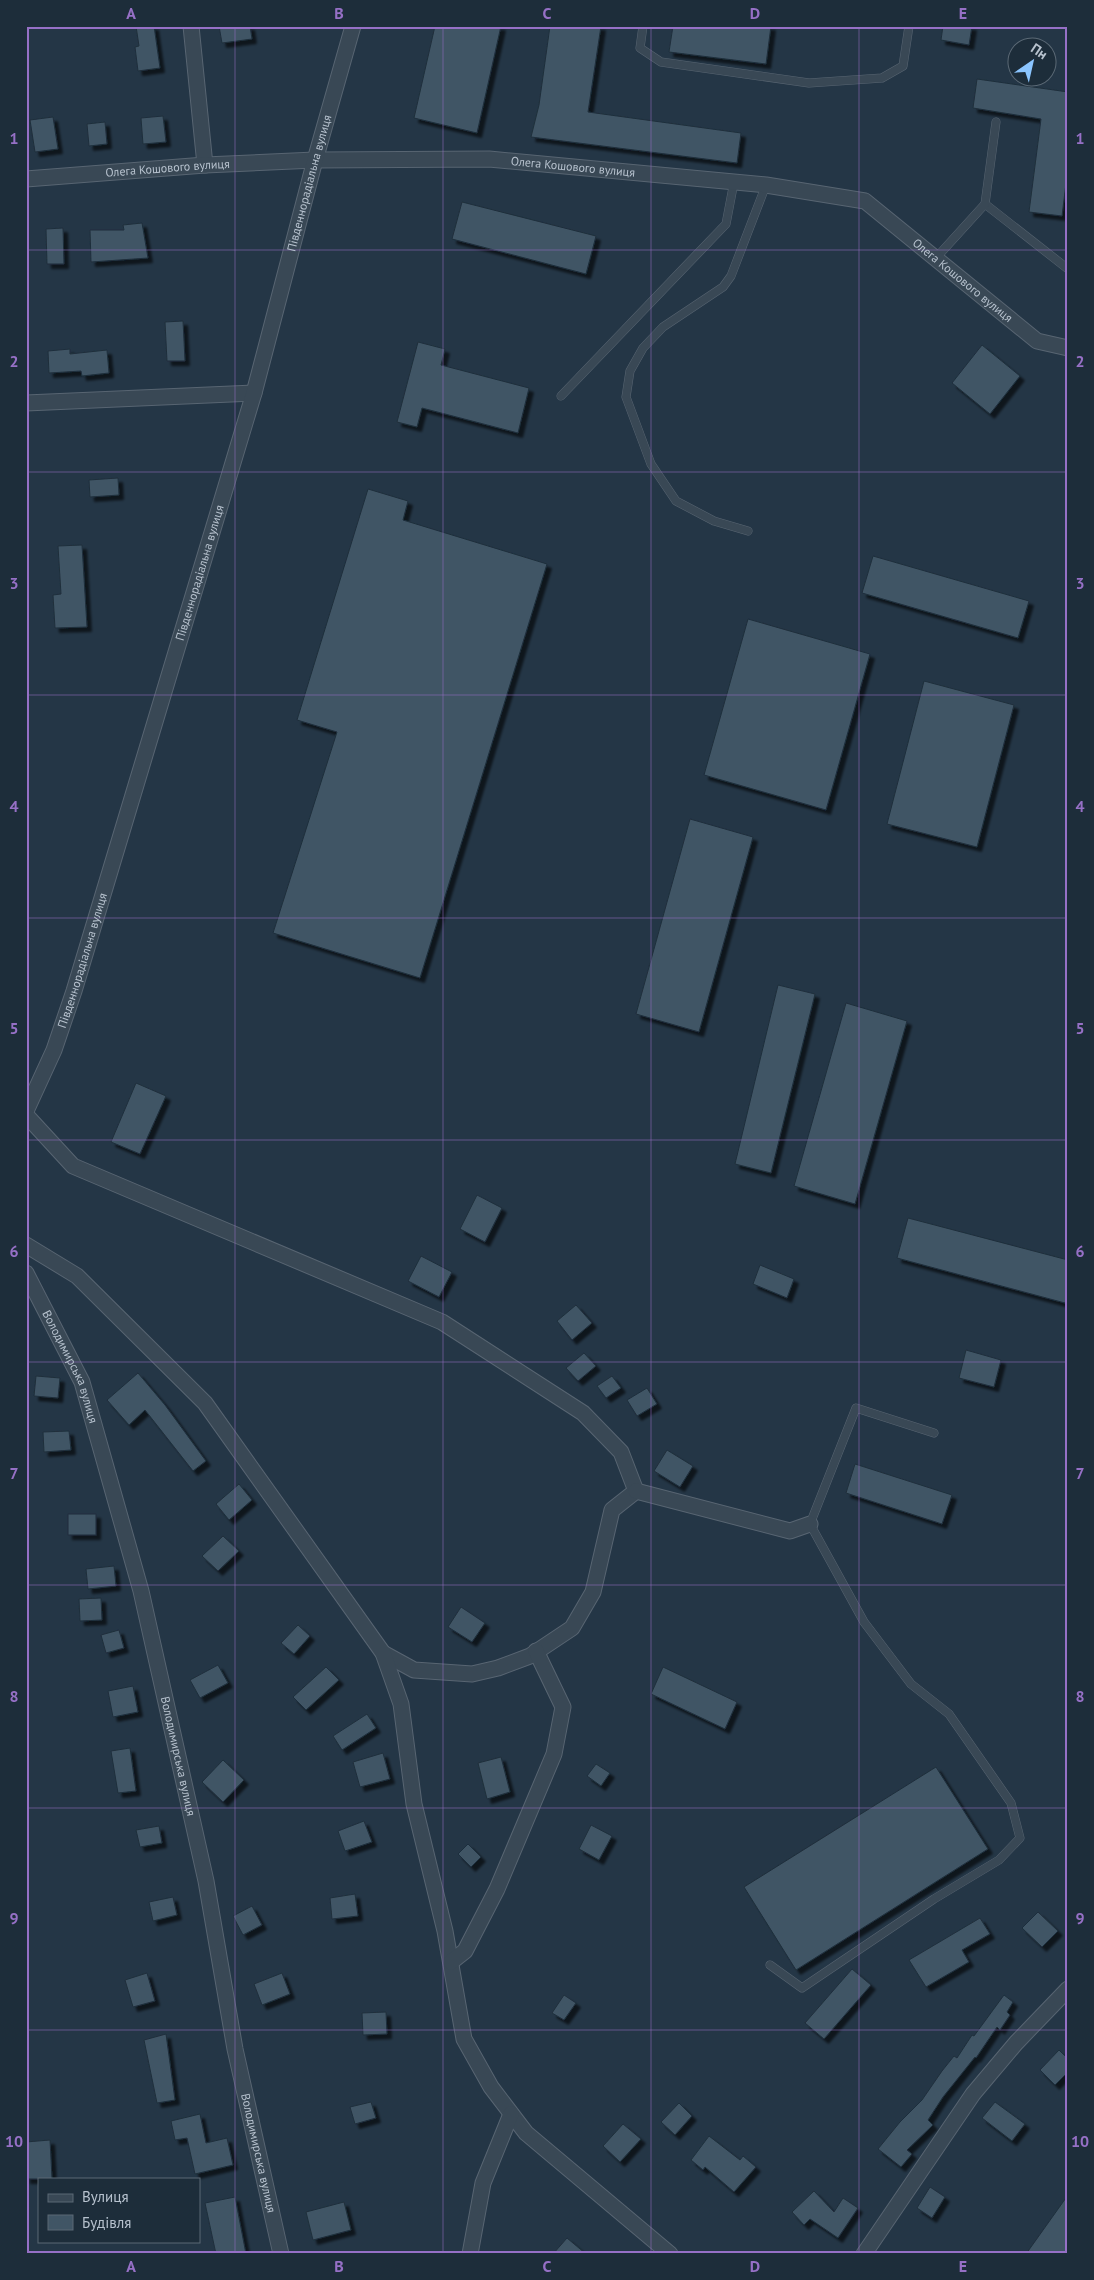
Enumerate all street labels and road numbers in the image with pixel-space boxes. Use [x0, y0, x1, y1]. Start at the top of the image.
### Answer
street label: Південнорадіальна вулиця [283, 113, 334, 253]
street label: Олега Кошового вулиця [510, 153, 636, 180]
street label: Олега Кошового вулиця [105, 156, 230, 180]
street label: Олега Кошового вулиця [910, 235, 1016, 325]
street label: Південнорадіальна вулиця [172, 503, 227, 642]
street label: Південнорадіальна вулиця [54, 891, 110, 1030]
street label: Володимирська вулиця [39, 1308, 101, 1425]
street label: Володимирська вулиця [158, 1695, 199, 1817]
street label: Володимирська вулиця [238, 2092, 279, 2214]

